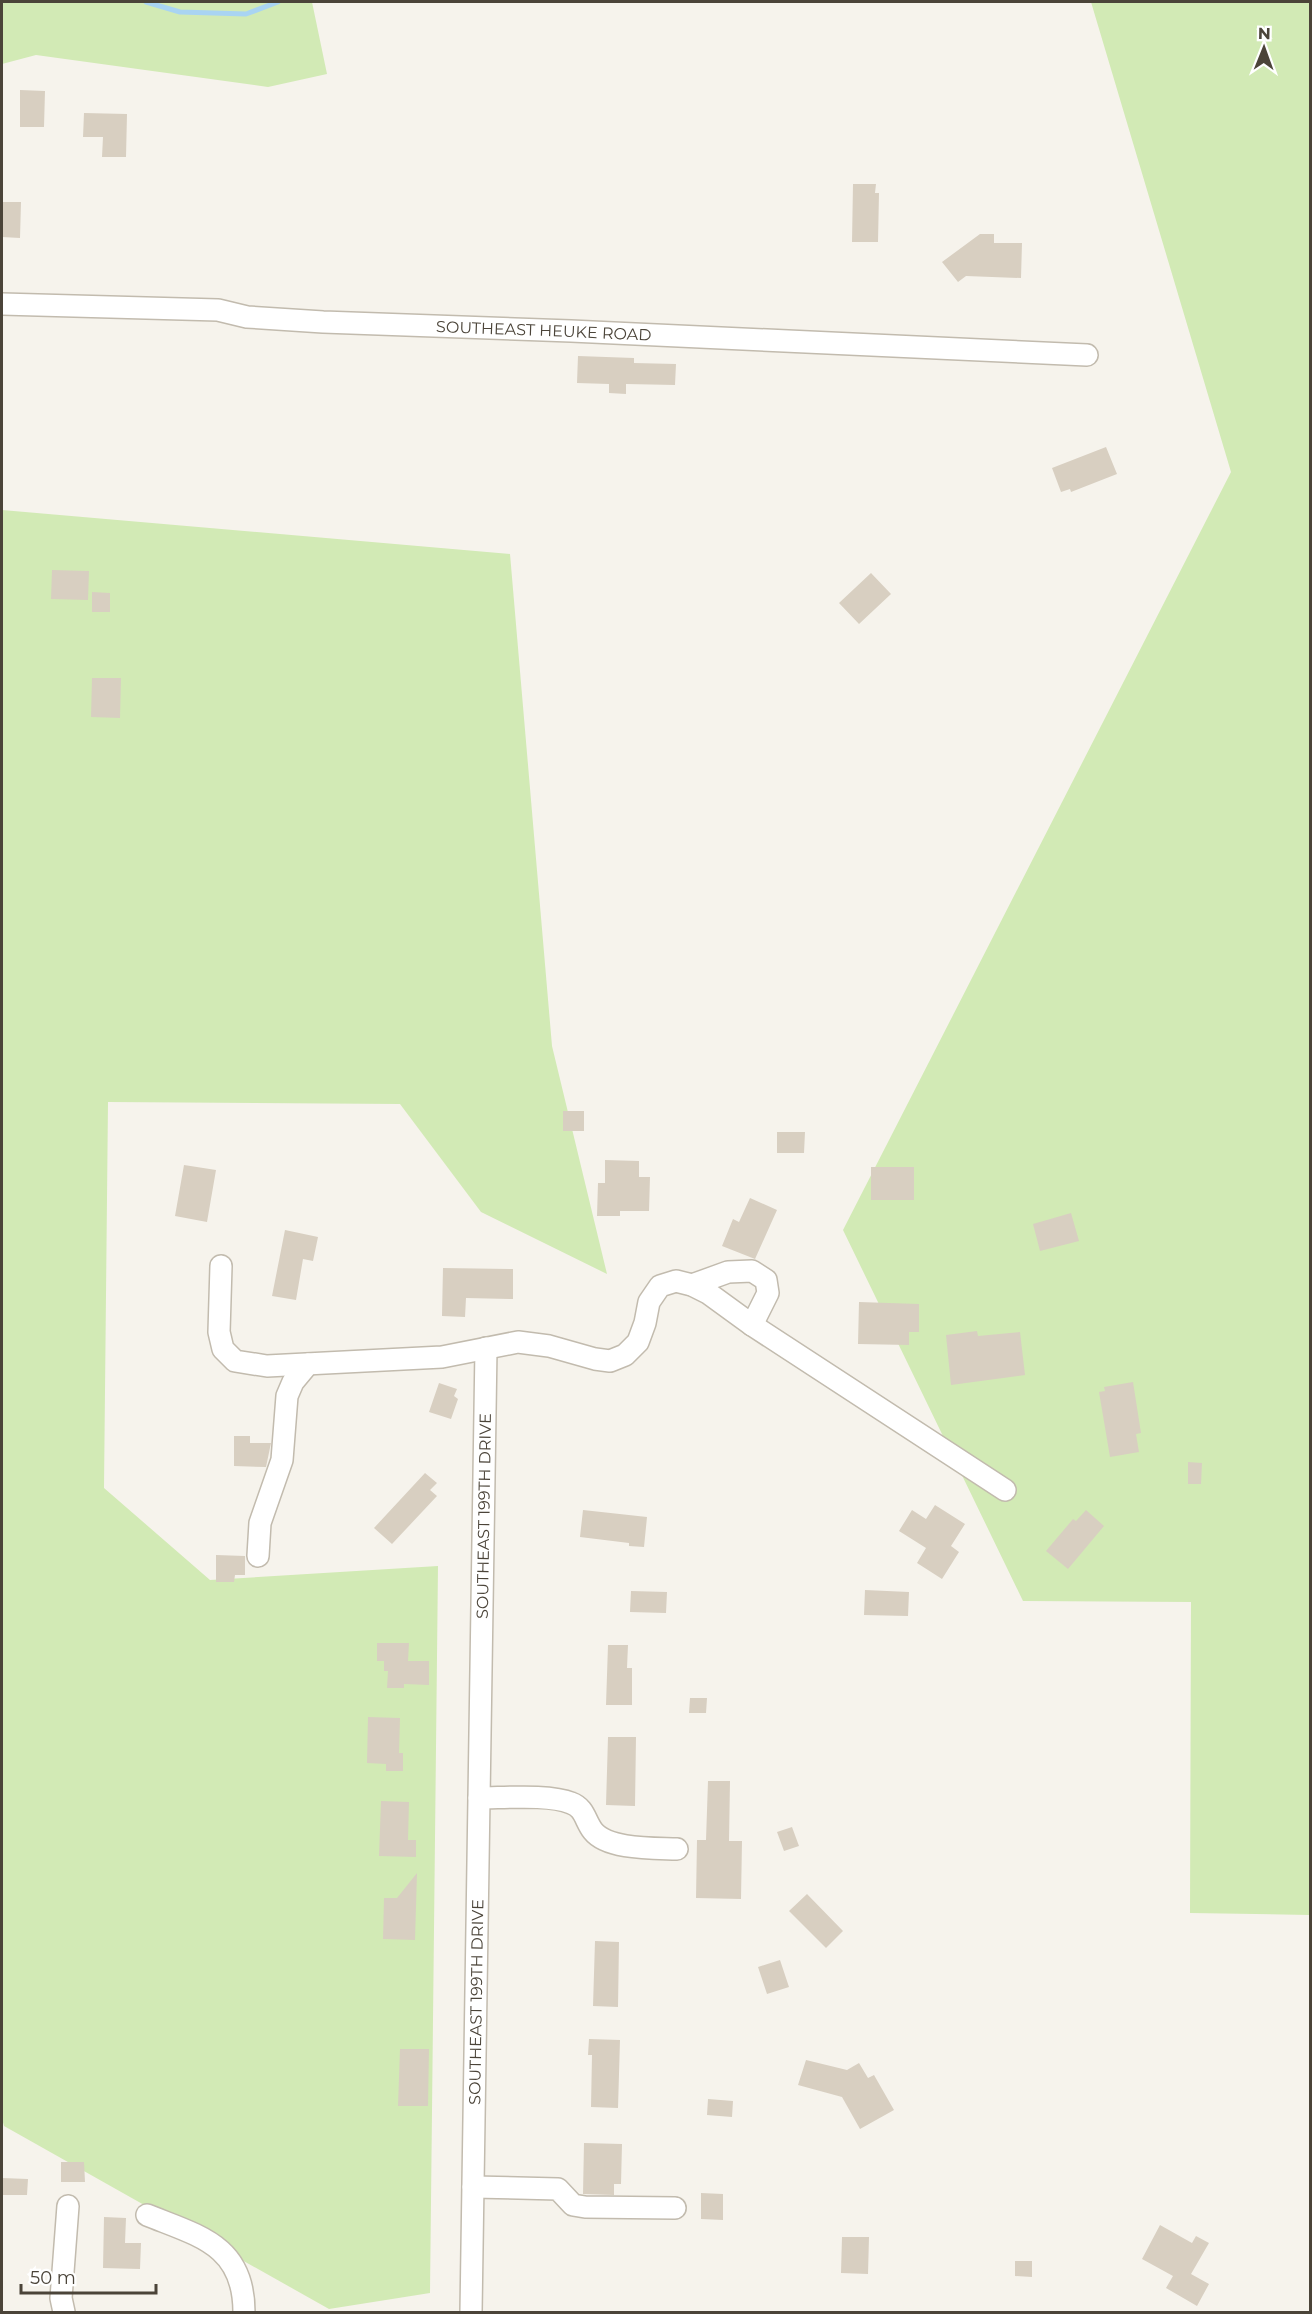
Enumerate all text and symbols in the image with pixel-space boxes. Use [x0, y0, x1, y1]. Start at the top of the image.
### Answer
north arrow [1234, 18, 1294, 78]
text: N [1258, 24, 1271, 43]
street label: SOUTHEAST HEUKE ROAD [436, 317, 652, 344]
street label: SOUTHEAST 199TH DRIVE [472, 1413, 494, 1619]
street label: SOUTHEAST 199TH DRIVE [465, 1899, 487, 2105]
scale bar [21, 2257, 156, 2295]
text: 50 m [30, 2267, 76, 2289]

